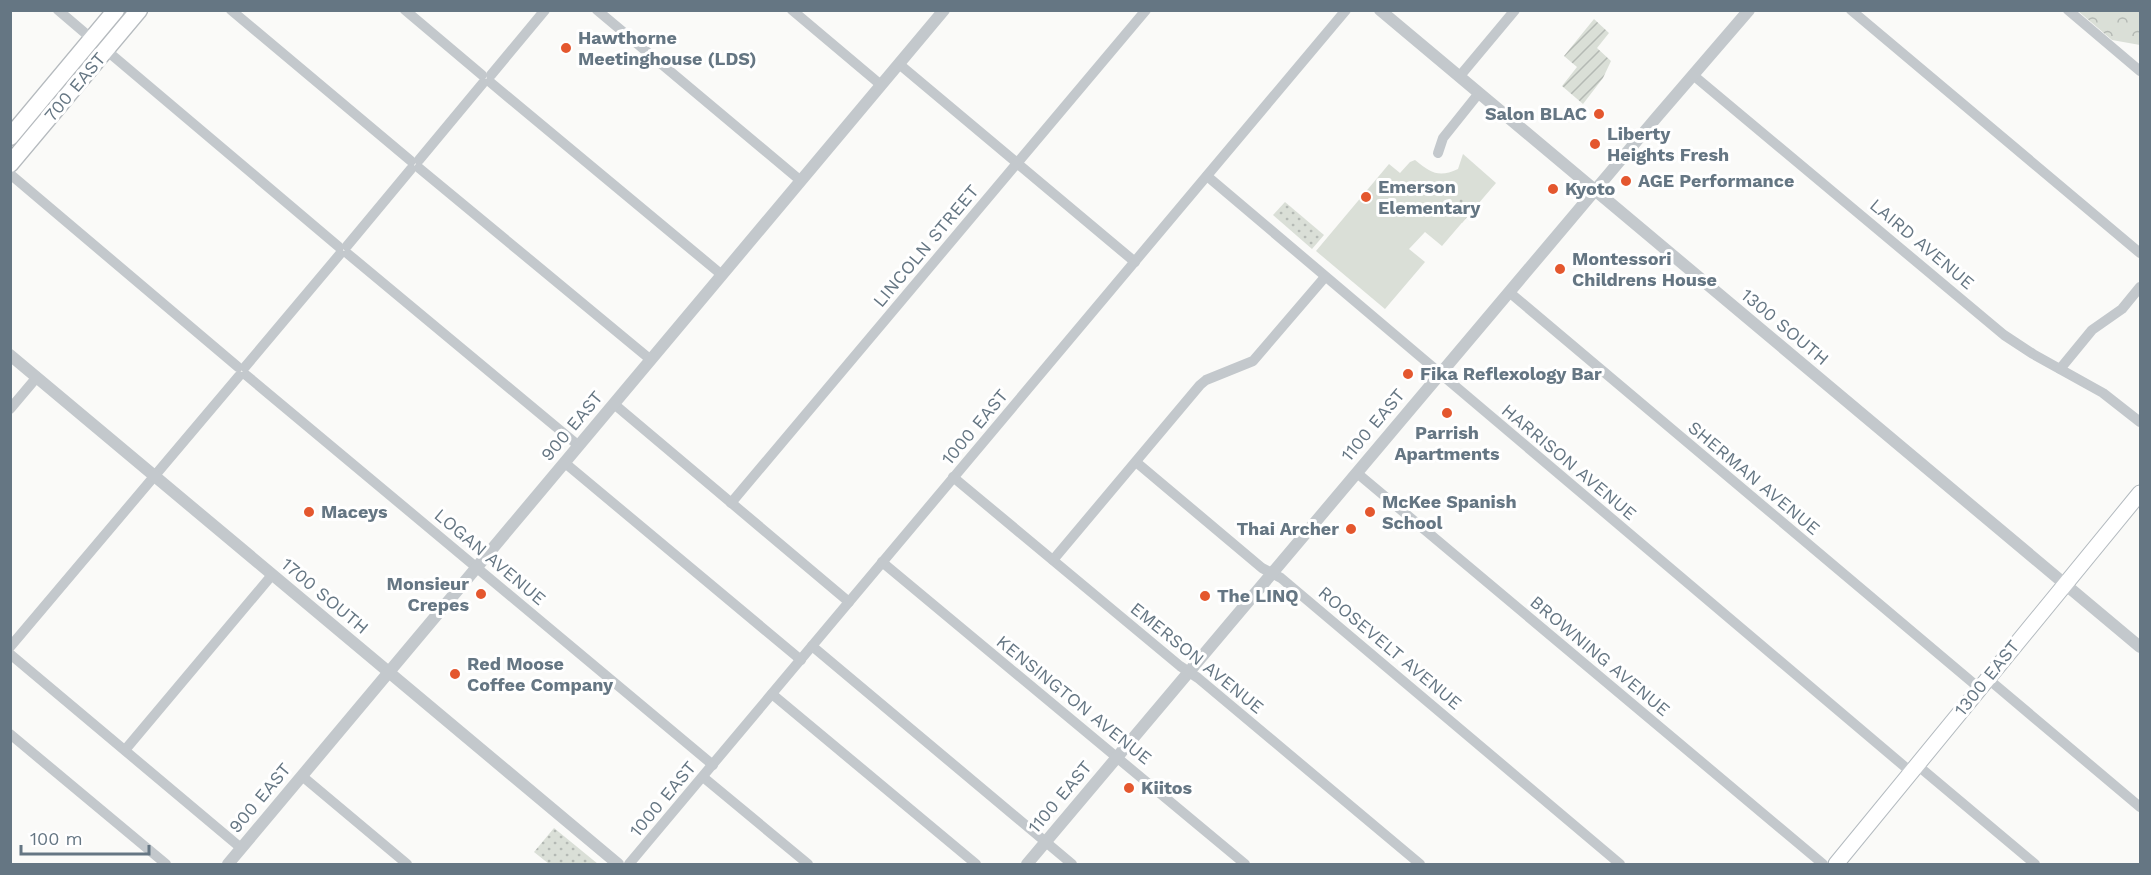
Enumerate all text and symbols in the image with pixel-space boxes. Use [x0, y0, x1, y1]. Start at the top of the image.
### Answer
place label: Hawthorne Meetinghouse (LDS) [578, 27, 757, 69]
marker: Hawthorne Meetinghouse (LDS) [559, 41, 573, 55]
street label: 700 EAST [40, 48, 110, 125]
place label: Salon BLAC [1485, 103, 1587, 124]
marker: Salon BLAC [1592, 107, 1606, 121]
place label: Liberty Heights Fresh [1607, 123, 1729, 165]
marker: Liberty Heights Fresh [1588, 137, 1602, 151]
place label: AGE Performance [1638, 170, 1794, 191]
marker: AGE Performance [1619, 174, 1633, 188]
place label: Emerson Elementary [1378, 176, 1481, 218]
place label: Kyoto [1565, 178, 1616, 199]
street label: LINCOLN STREET [868, 180, 983, 311]
marker: Kyoto [1546, 182, 1560, 196]
marker: Emerson Elementary [1359, 190, 1373, 204]
street label: LAIRD AVENUE [1866, 194, 1979, 293]
place label: Montessori Childrens House [1572, 248, 1717, 290]
marker: Montessori Childrens House [1553, 262, 1567, 276]
street label: 1300 SOUTH [1737, 284, 1833, 369]
place label: Fika Reflexology Bar [1420, 363, 1602, 384]
marker: Fika Reflexology Bar [1401, 367, 1415, 381]
street label: 1100 EAST [1336, 384, 1409, 465]
street label: 1000 EAST [937, 385, 1012, 469]
street label: 900 EAST [536, 386, 607, 465]
street label: HARRISON AVENUE [1498, 399, 1641, 524]
marker: Parrish Apartments [1440, 406, 1454, 420]
street label: SHERMAN AVENUE [1684, 416, 1824, 539]
place label: Parrish Apartments [1394, 422, 1500, 464]
place label: McKee Spanish School [1382, 491, 1517, 533]
place label: Maceys [321, 501, 388, 522]
street label: LOGAN AVENUE [430, 504, 550, 609]
marker: Maceys [302, 505, 316, 519]
marker: McKee Spanish School [1363, 505, 1377, 519]
place label: Thai Archer [1236, 518, 1339, 539]
marker: Thai Archer [1344, 522, 1358, 536]
street label: 1700 SOUTH [278, 553, 373, 638]
place label: Monsieur Crepes [387, 573, 469, 615]
street label: ROOSEVELT AVENUE [1314, 582, 1466, 714]
place label: The LINQ [1217, 585, 1299, 606]
marker: Monsieur Crepes [474, 587, 488, 601]
marker: The LINQ [1198, 589, 1212, 603]
street label: BROWNING AVENUE [1526, 591, 1674, 720]
street label: EMERSON AVENUE [1126, 597, 1268, 718]
street label: KENSINGTON AVENUE [993, 631, 1156, 769]
street label: 1300 EAST [1950, 636, 2024, 720]
place label: Red Moose Coffee Company [467, 653, 614, 695]
marker: Red Moose Coffee Company [448, 667, 462, 681]
street label: 1100 EAST [1023, 756, 1096, 837]
street label: 1000 EAST [625, 757, 700, 841]
street label: 900 EAST [224, 758, 295, 837]
place label: Kiitos [1141, 777, 1193, 798]
marker: Kiitos [1122, 781, 1136, 795]
scale bar [21, 818, 148, 856]
text: 100 m [30, 828, 83, 849]

